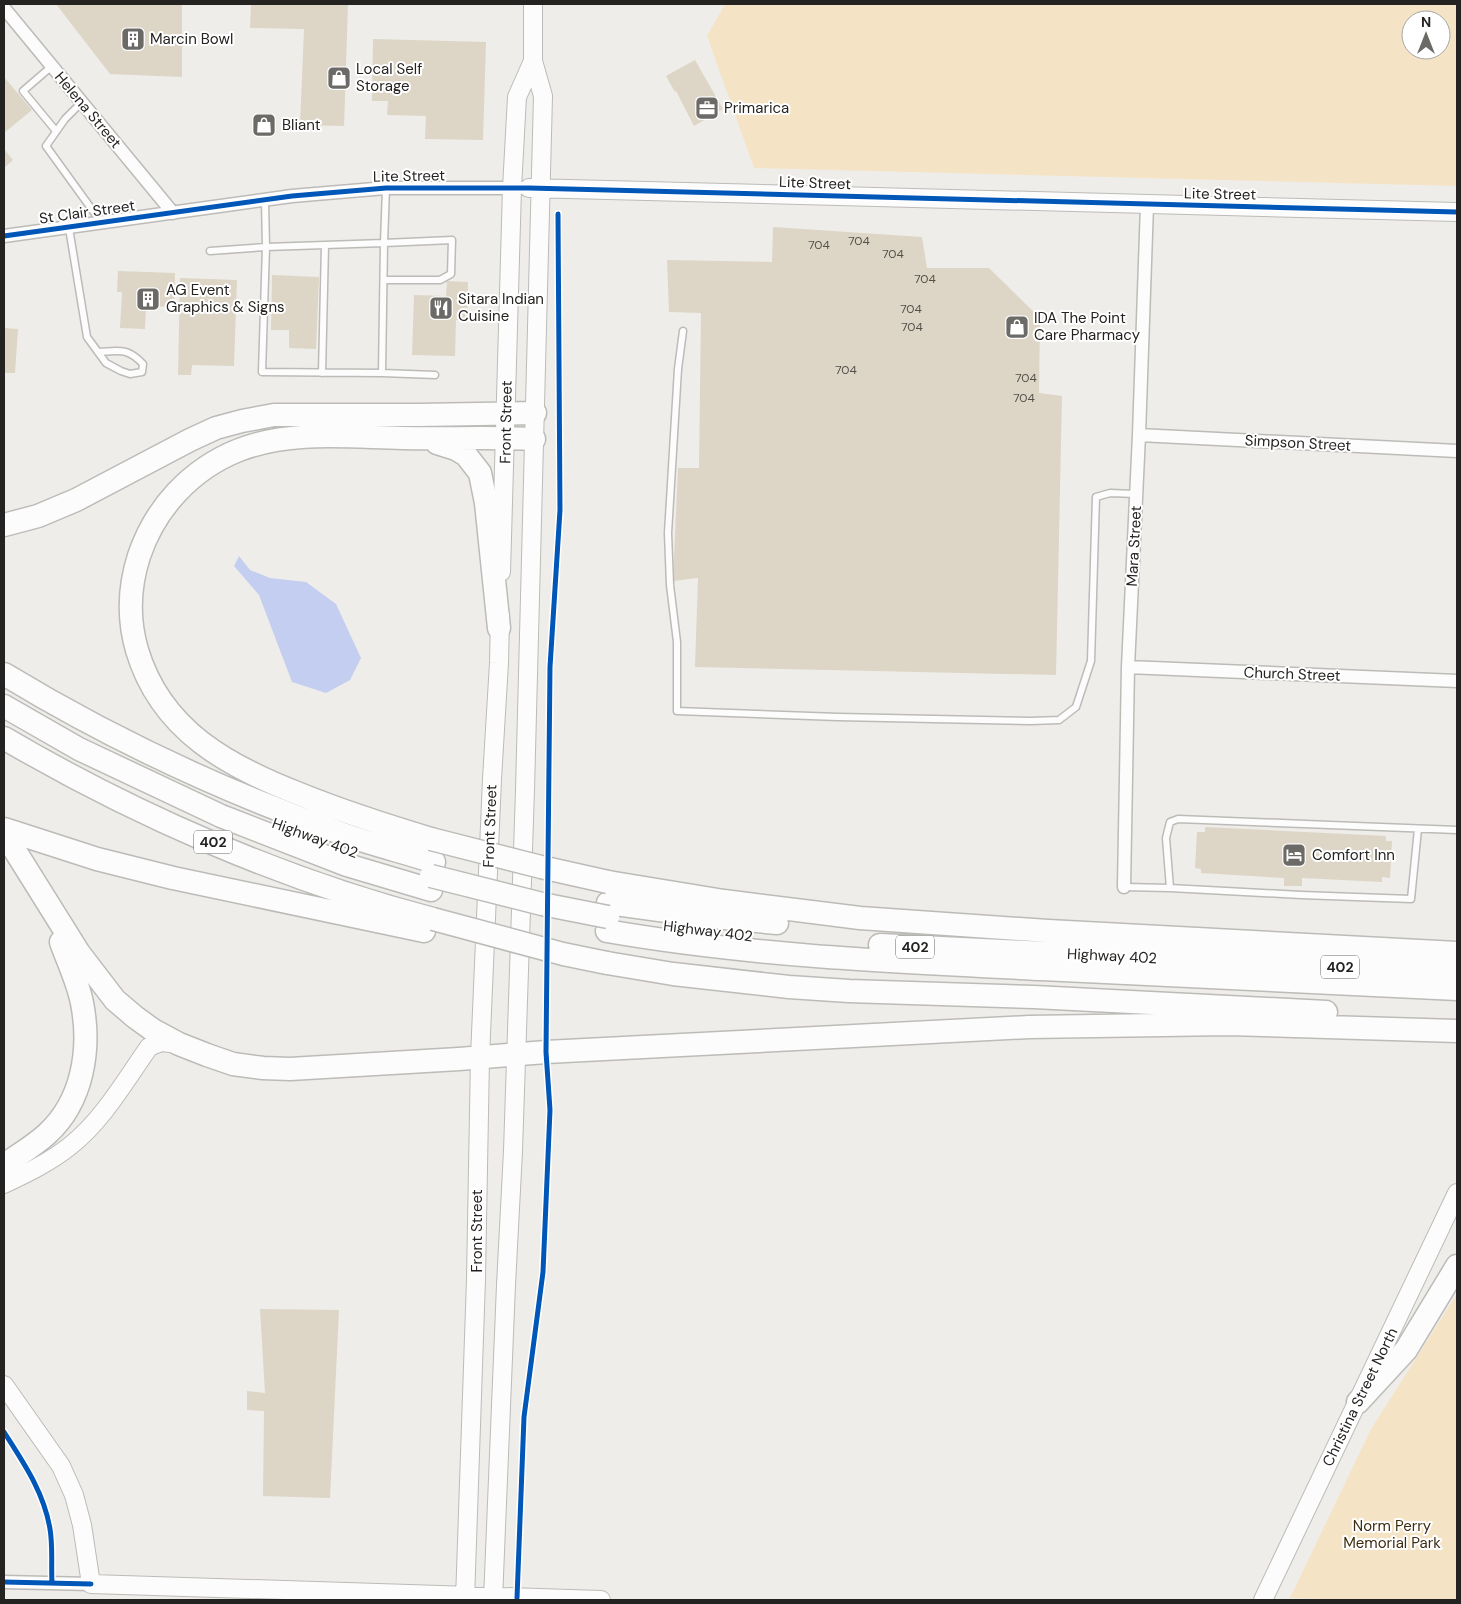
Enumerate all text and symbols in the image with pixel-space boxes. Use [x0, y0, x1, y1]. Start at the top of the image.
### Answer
north arrow [1401, 10, 1451, 60]
text: N [1421, 13, 1431, 31]
building icon: Marcin Bowl [120, 26, 146, 52]
place label: Marcin Bowl [150, 29, 233, 49]
place label: Local Self Storage [356, 59, 422, 96]
shop icon: Local Self Storage [326, 65, 352, 91]
street label: Helena Street [50, 68, 126, 152]
office icon: Primarica [694, 95, 720, 121]
place label: Primarica [724, 98, 789, 118]
shop icon: Bliant [251, 112, 277, 138]
place label: Bliant [282, 115, 321, 135]
street label: Lite Street [373, 165, 445, 187]
street label: Lite Street [779, 172, 852, 194]
street label: Lite Street [1184, 183, 1256, 205]
street label: St Clair Street [38, 195, 136, 229]
house number: 704 [848, 233, 870, 249]
house number: 704 [808, 237, 830, 253]
house number: 704 [882, 246, 904, 262]
house number: 704 [914, 271, 936, 287]
place label: AG Event Graphics & Signs [166, 280, 285, 317]
building icon: AG Event Graphics & Signs [135, 286, 161, 312]
place label: Sitara Indian Cuisine [458, 289, 544, 326]
restaurant icon: Sitara Indian Cuisine [428, 295, 454, 321]
house number: 704 [900, 301, 922, 317]
place label: IDA The Point Care Pharmacy [1034, 308, 1141, 345]
shop icon: IDA The Point Care Pharmacy [1004, 314, 1030, 340]
house number: 704 [901, 319, 923, 335]
house number: 704 [835, 362, 857, 378]
house number: 704 [1015, 370, 1037, 386]
street label: Front Street [495, 380, 517, 464]
house number: 704 [1013, 390, 1035, 406]
street label: Simpson Street [1244, 430, 1352, 456]
street label: Mara Street [1122, 505, 1146, 587]
street label: Church Street [1243, 662, 1341, 686]
street label: Front Street [479, 784, 501, 868]
street label: Highway 402 [269, 813, 361, 863]
road number: 402 [194, 830, 232, 854]
hotel icon: Comfort Inn [1281, 842, 1307, 868]
place label: Comfort Inn [1312, 845, 1395, 865]
street label: Highway 402 [662, 916, 754, 946]
road number: 402 [896, 936, 934, 959]
street label: Highway 402 [1066, 944, 1158, 968]
road number: 402 [1321, 956, 1359, 979]
street label: Front Street [467, 1189, 487, 1273]
street label: Christina Street North [1318, 1324, 1402, 1470]
park label: Norm Perry Memorial Park [1343, 1516, 1441, 1553]

